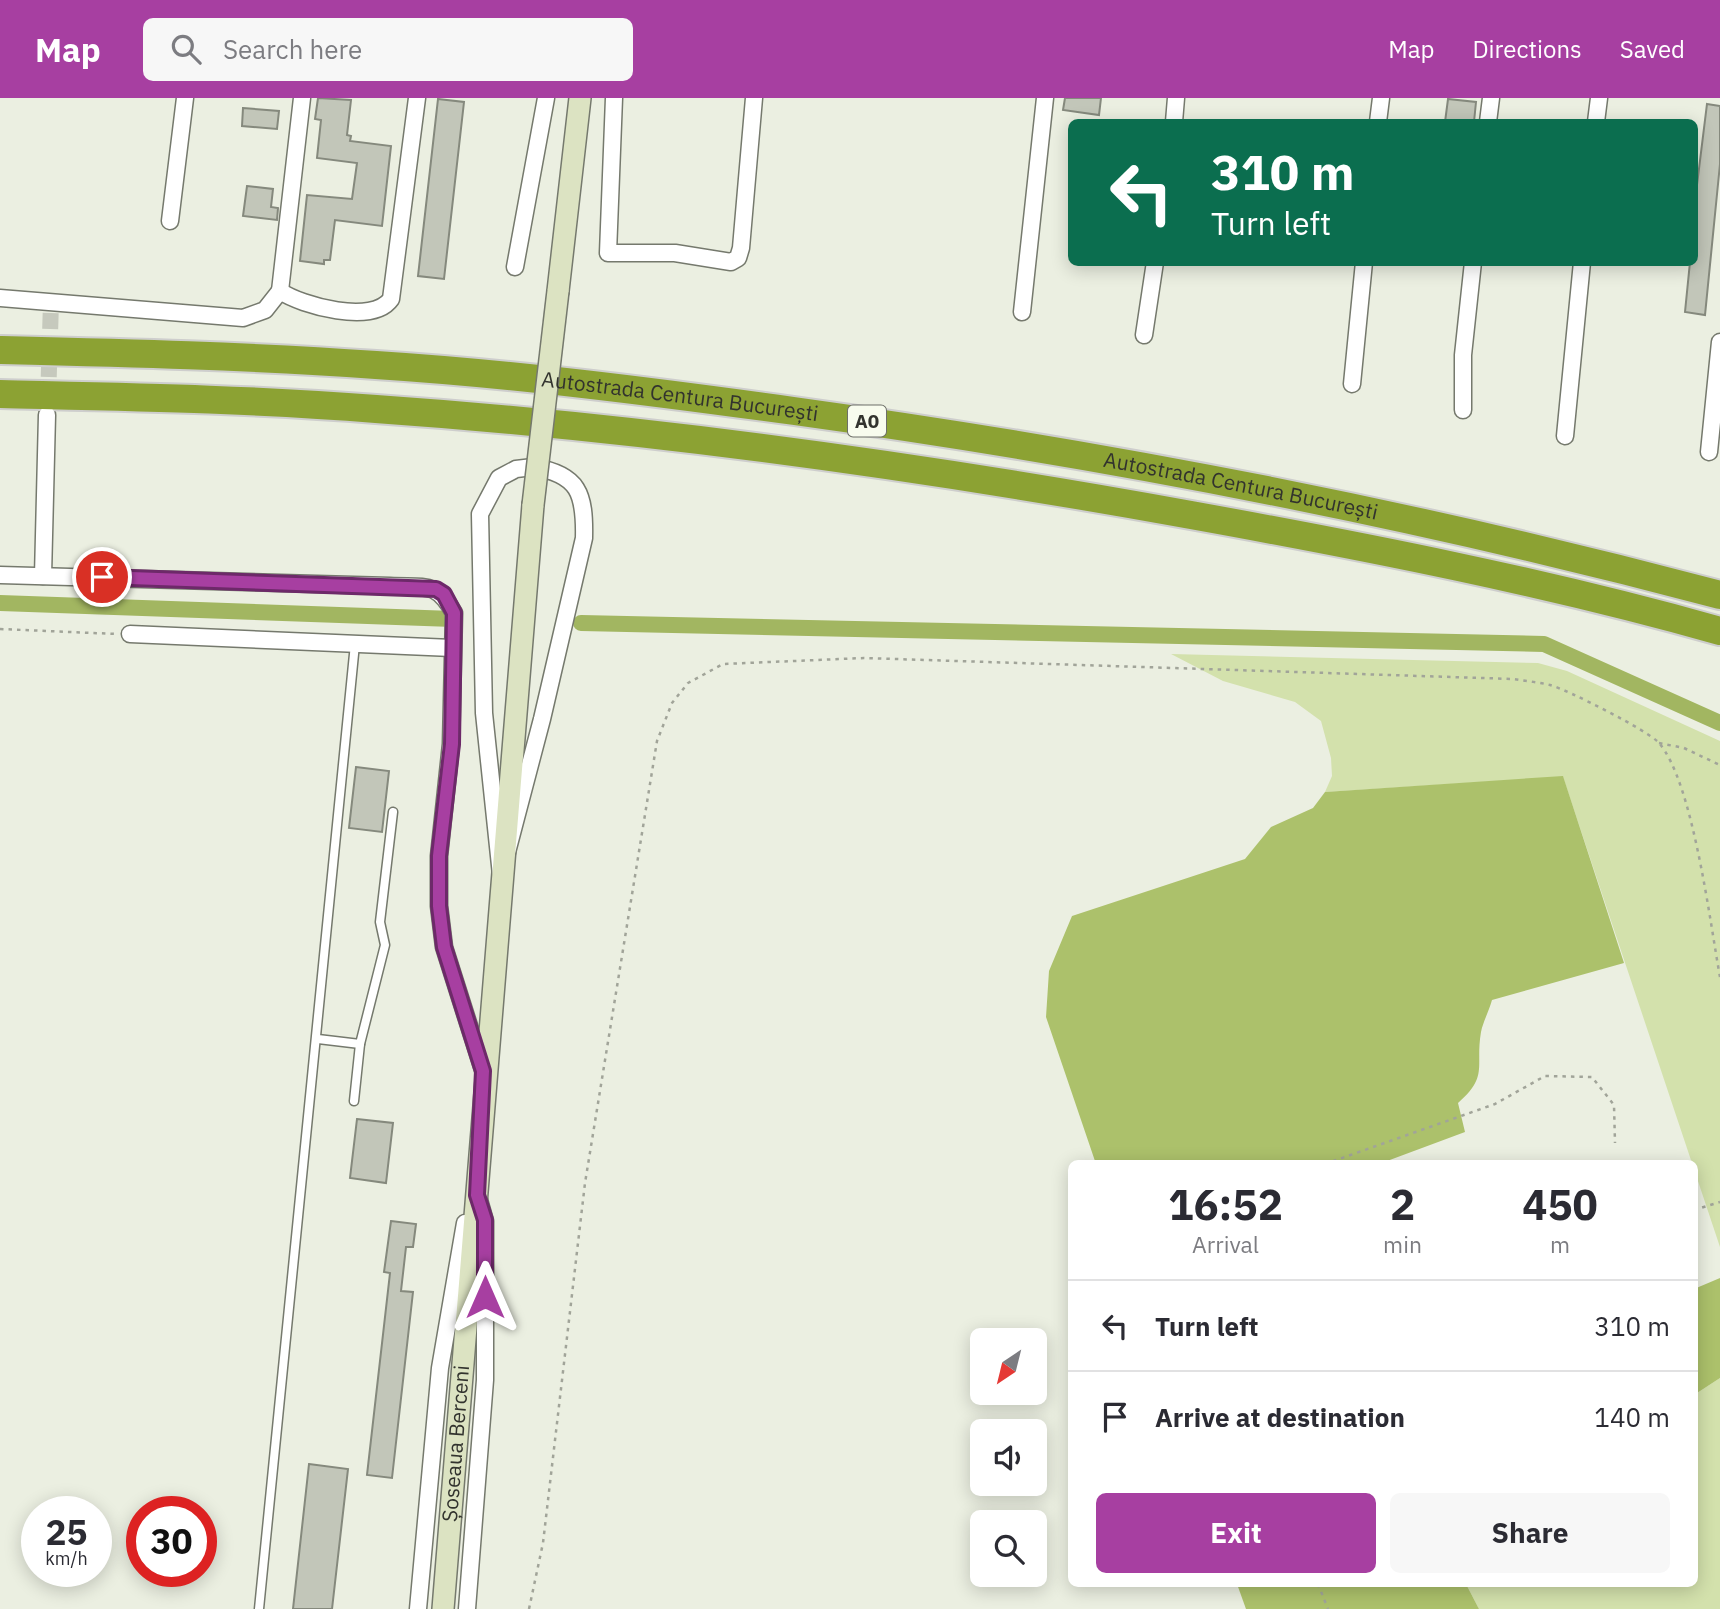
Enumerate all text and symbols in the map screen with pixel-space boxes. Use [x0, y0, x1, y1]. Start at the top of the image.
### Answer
search box [143, 18, 633, 81]
text: Map [35, 28, 101, 71]
icon: search [167, 30, 205, 68]
text: Search here [223, 32, 362, 66]
text: Map [1388, 33, 1434, 65]
text: Directions [1472, 33, 1582, 65]
text: Saved [1620, 33, 1685, 65]
text: 310 m [1211, 140, 1355, 203]
icon: left [1096, 147, 1187, 238]
text: Turn left [1211, 202, 1331, 244]
street label: Autostrada Centura București [540, 364, 820, 427]
road number: A0 [848, 406, 886, 436]
street label: Autostrada Centura București [1102, 445, 1381, 526]
pin [72, 547, 132, 607]
icon: arrive [83, 558, 121, 596]
text: 16:52 [1168, 1177, 1283, 1232]
text: 2 [1390, 1177, 1415, 1232]
text: 450 [1522, 1177, 1598, 1232]
text: Arrival [1192, 1229, 1259, 1259]
text: min [1383, 1229, 1422, 1259]
text: m [1550, 1229, 1570, 1259]
position arrow [448, 1260, 522, 1334]
icon: left [1096, 1307, 1134, 1345]
text: Turn left [1155, 1309, 1258, 1343]
text: 310 m [1594, 1309, 1670, 1343]
north arrow [970, 1328, 1046, 1405]
map controls [970, 1328, 1047, 1587]
street label: Șoseaua Berceni [435, 1364, 475, 1523]
icon: arrive [1096, 1398, 1134, 1436]
text: Arrive at destination [1155, 1400, 1405, 1434]
text: 140 m [1594, 1400, 1670, 1434]
button: sound [970, 1419, 1047, 1496]
button: Exit [1096, 1493, 1376, 1573]
button: Share [1390, 1493, 1670, 1573]
speed limit sign: 30 [126, 1496, 217, 1587]
text: 25 [45, 1509, 88, 1555]
button: search [970, 1510, 1047, 1587]
text: km/h [45, 1547, 88, 1570]

